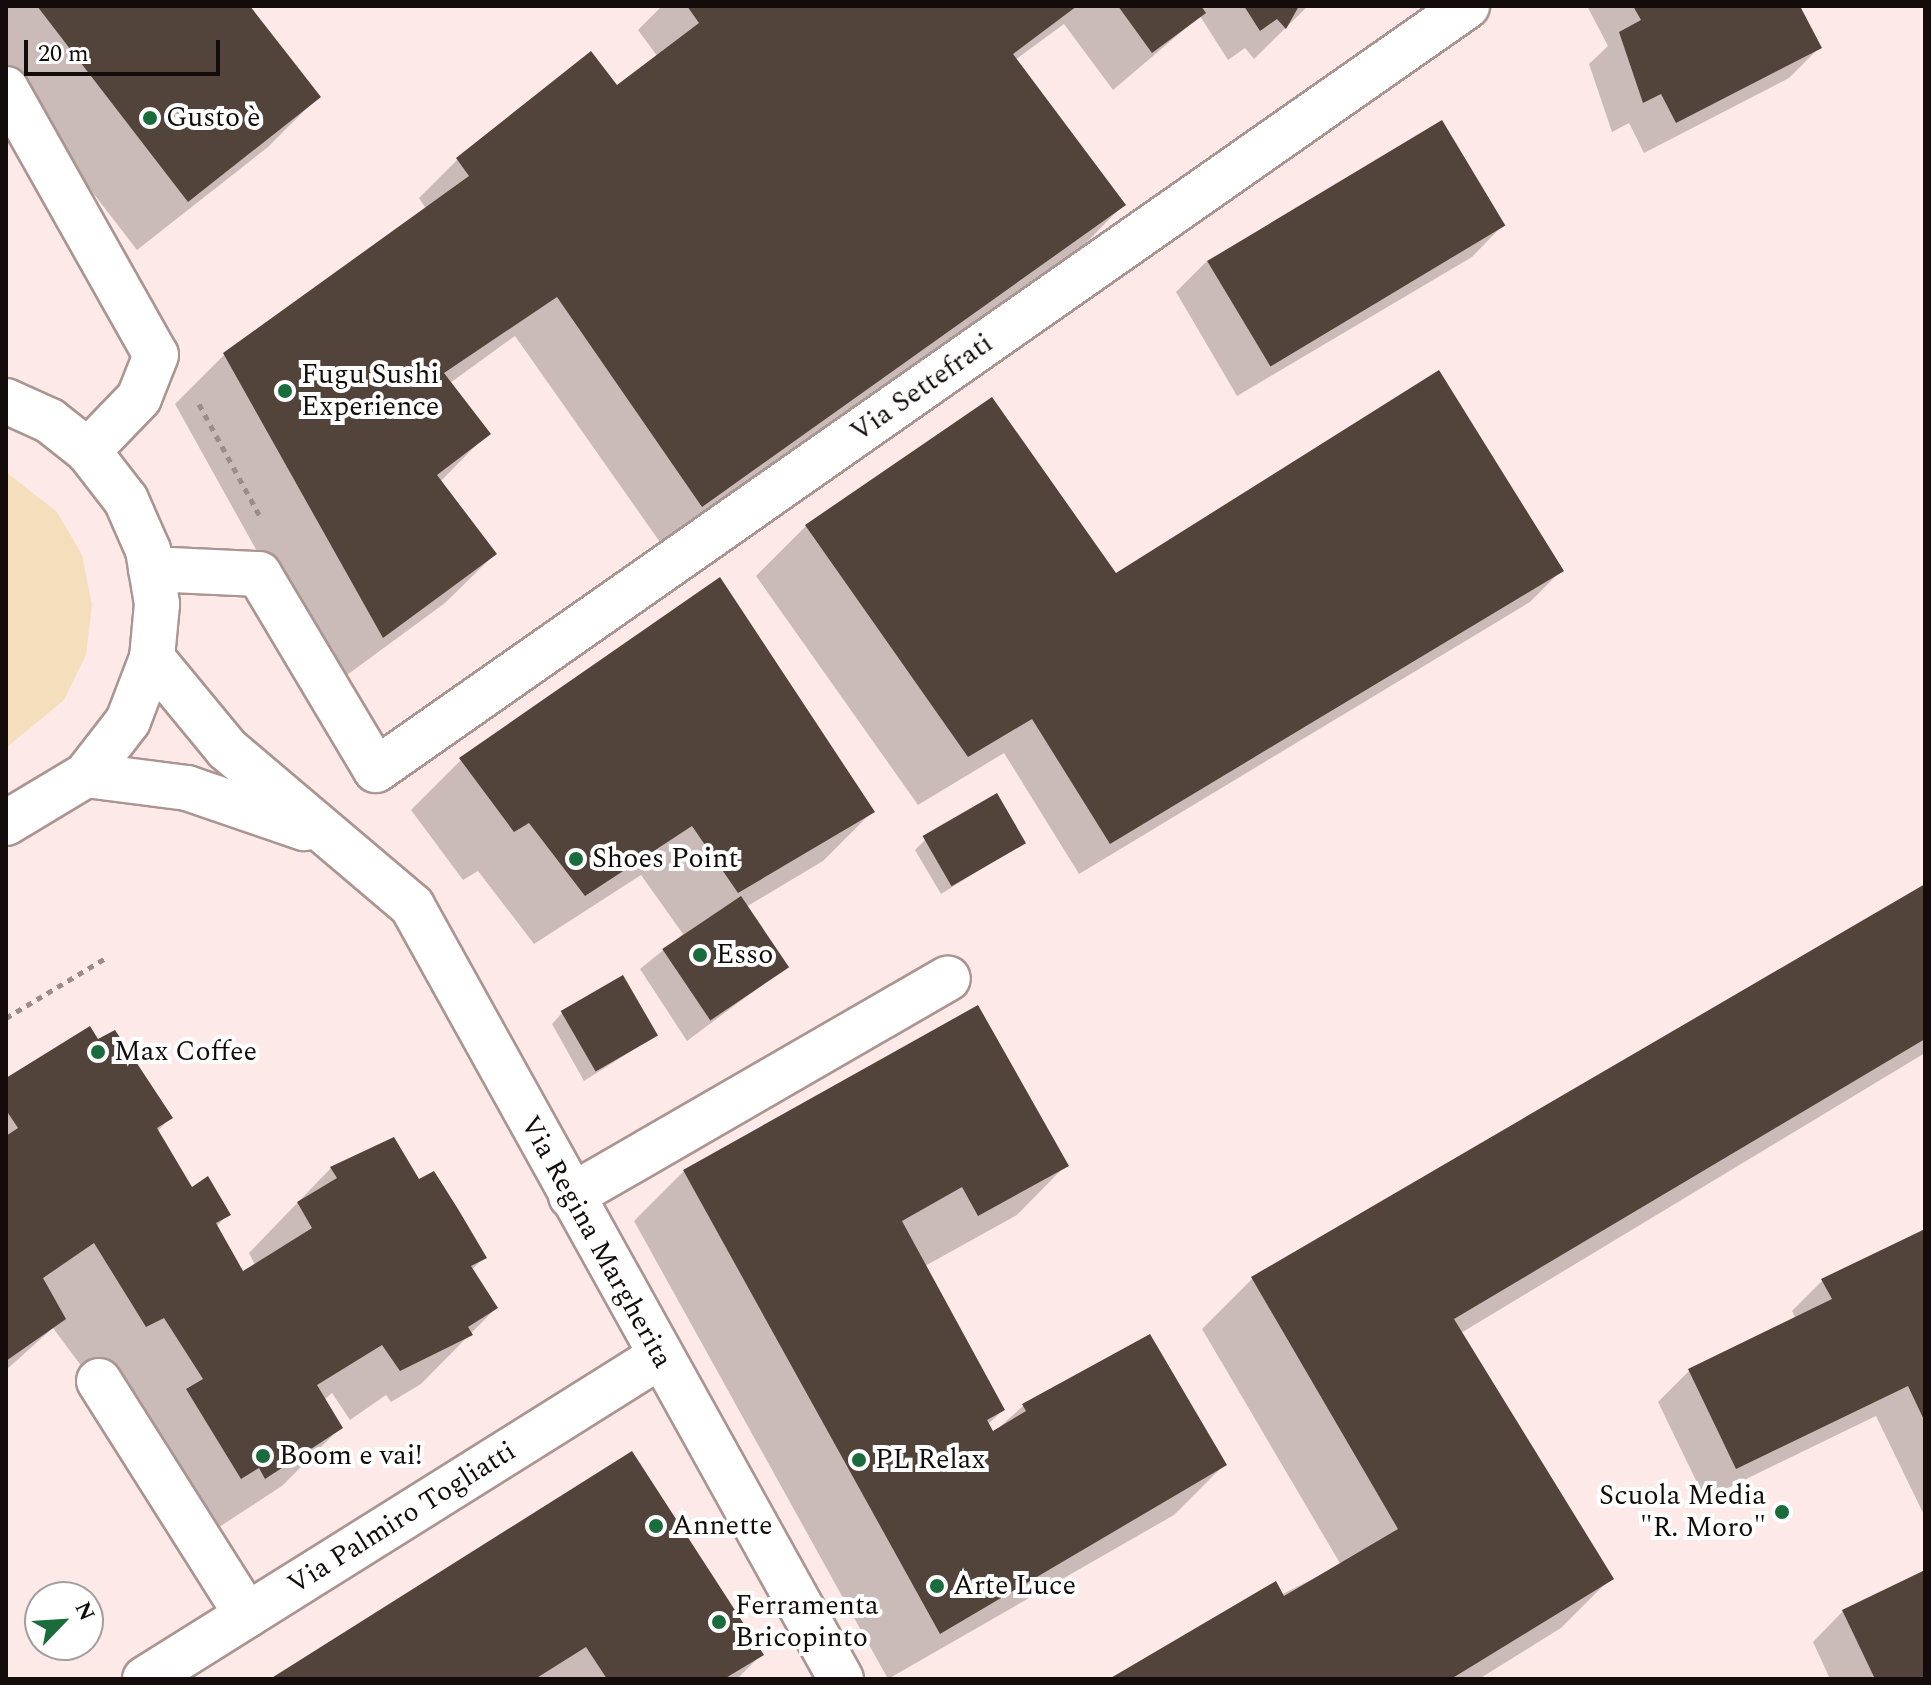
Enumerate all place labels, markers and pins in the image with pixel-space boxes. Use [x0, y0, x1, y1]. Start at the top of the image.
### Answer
place label: Gusto è [166, 101, 261, 135]
marker: Gusto è [141, 109, 159, 127]
place label: Fugu Sushi Experience [301, 358, 439, 424]
marker: Fugu Sushi Experience [276, 382, 294, 400]
place label: Shoes Point [592, 842, 738, 876]
marker: Shoes Point [567, 850, 585, 868]
place label: Esso [716, 938, 773, 972]
marker: Esso [691, 946, 709, 964]
place label: Max Coffee [114, 1035, 257, 1069]
marker: Max Coffee [89, 1043, 107, 1061]
place label: Boom e vai! [279, 1439, 422, 1473]
place label: PL Relax [875, 1443, 985, 1477]
marker: Boom e vai! [254, 1447, 272, 1465]
marker: PL Relax [850, 1451, 868, 1469]
place label: Scuola Media "R. Moro" [1599, 1479, 1766, 1545]
marker: Scuola Media "R. Moro" [1773, 1503, 1791, 1521]
place label: Annette [672, 1509, 773, 1543]
marker: Annette [647, 1517, 665, 1535]
place label: Arte Luce [953, 1569, 1076, 1603]
marker: Arte Luce [928, 1577, 946, 1595]
place label: Ferramenta Bricopinto [735, 1589, 879, 1655]
marker: Ferramenta Bricopinto [710, 1613, 728, 1631]

